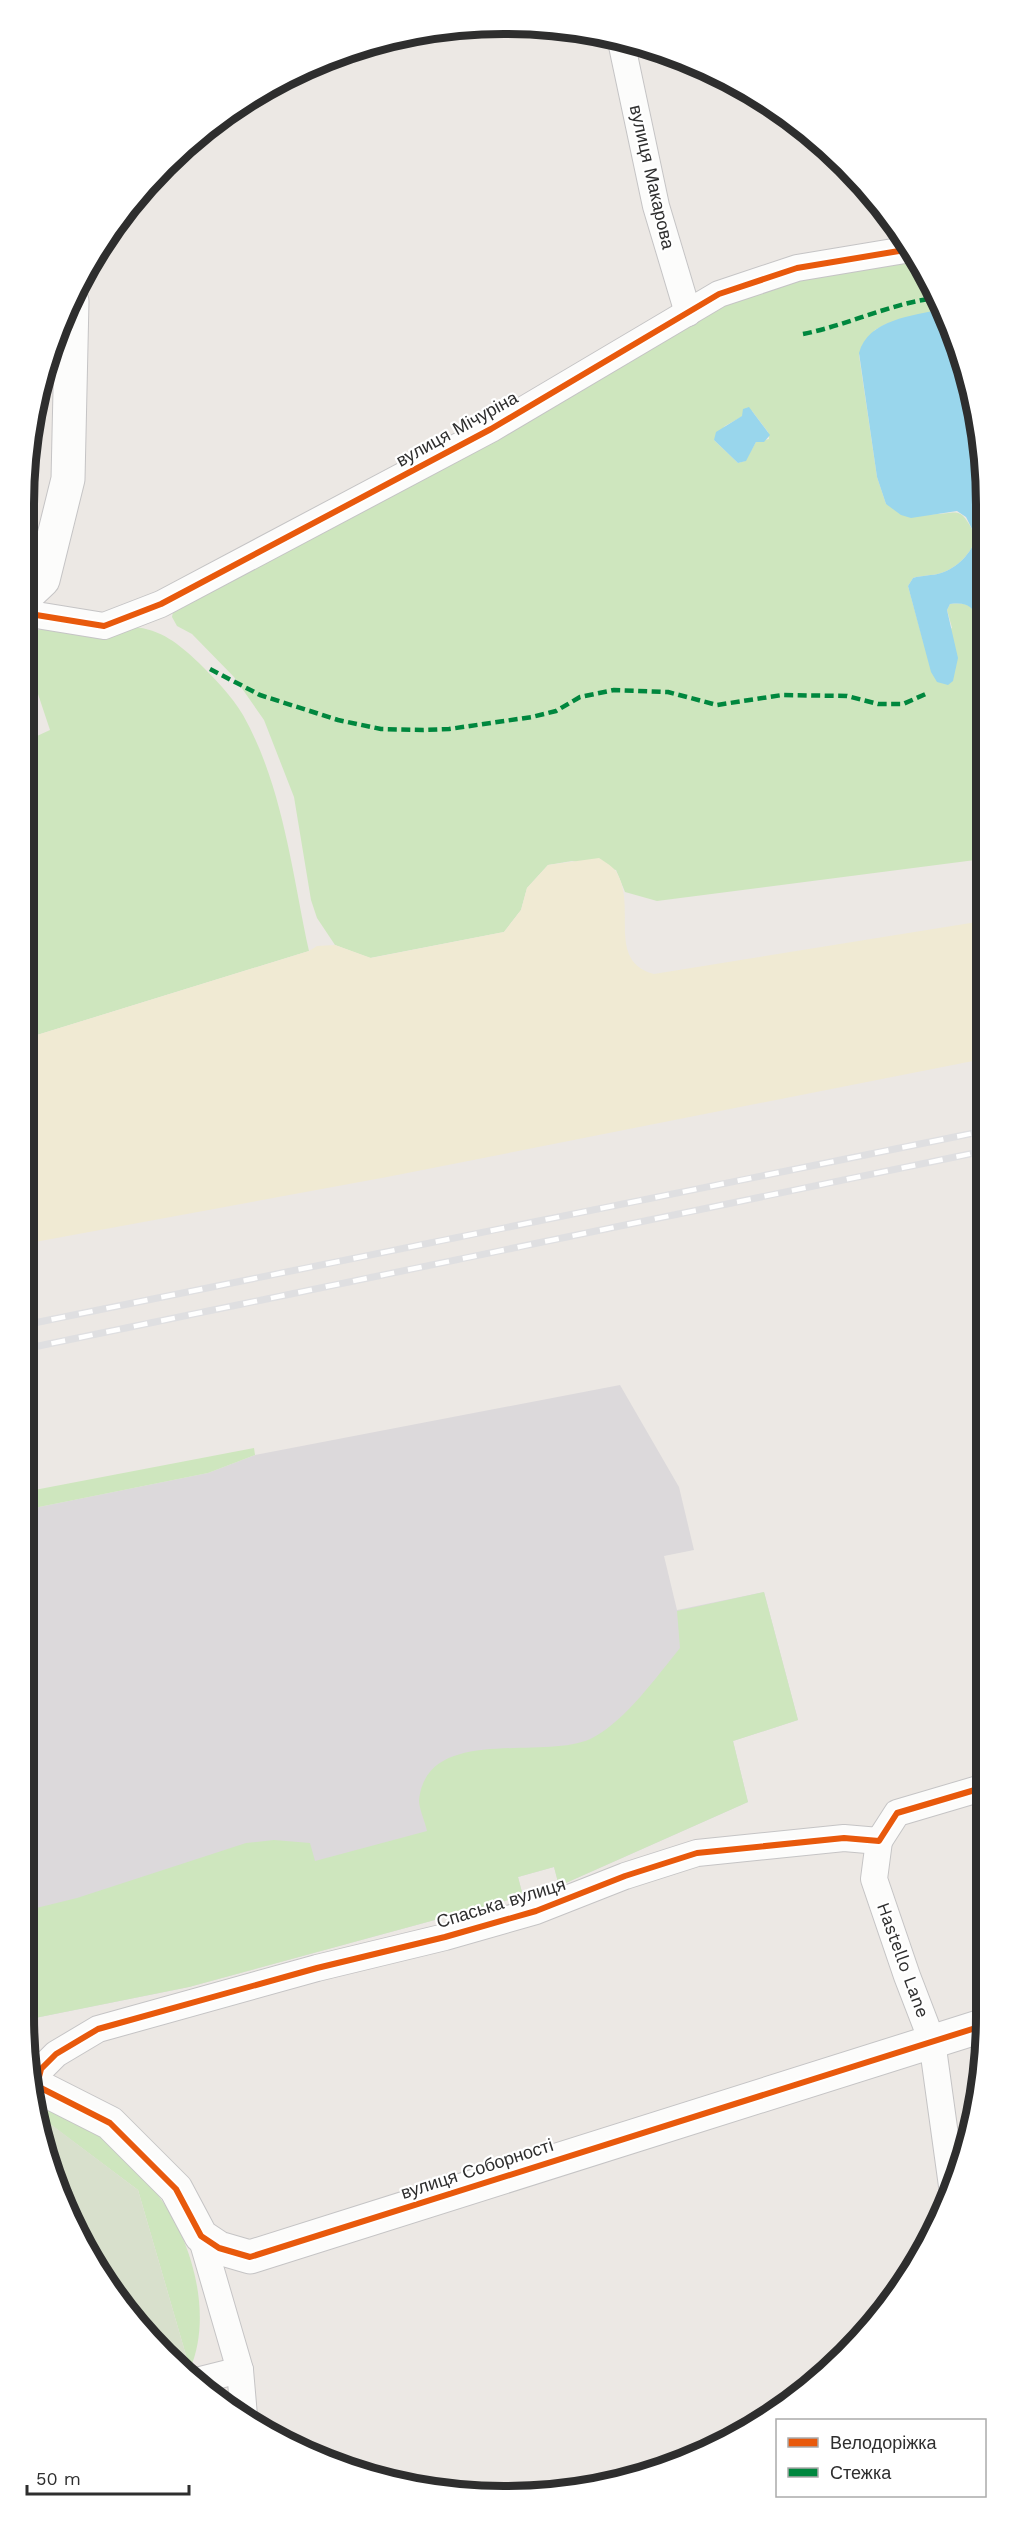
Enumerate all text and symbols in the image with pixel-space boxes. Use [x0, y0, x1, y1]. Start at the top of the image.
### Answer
street label: вулиця Макарова [626, 103, 680, 252]
street label: вулиця Мічуріна [392, 386, 522, 471]
street label: Спаська вулиця [434, 1873, 568, 1932]
street label: Hastello Lane [873, 1899, 934, 2020]
street label: вулиця Соборності [398, 2134, 556, 2203]
legend [776, 2419, 986, 2497]
text: Велодоріжка [830, 2432, 938, 2453]
scale bar [27, 2458, 189, 2496]
text: Стежка [830, 2462, 892, 2483]
text: 50 m [36, 2468, 81, 2489]

